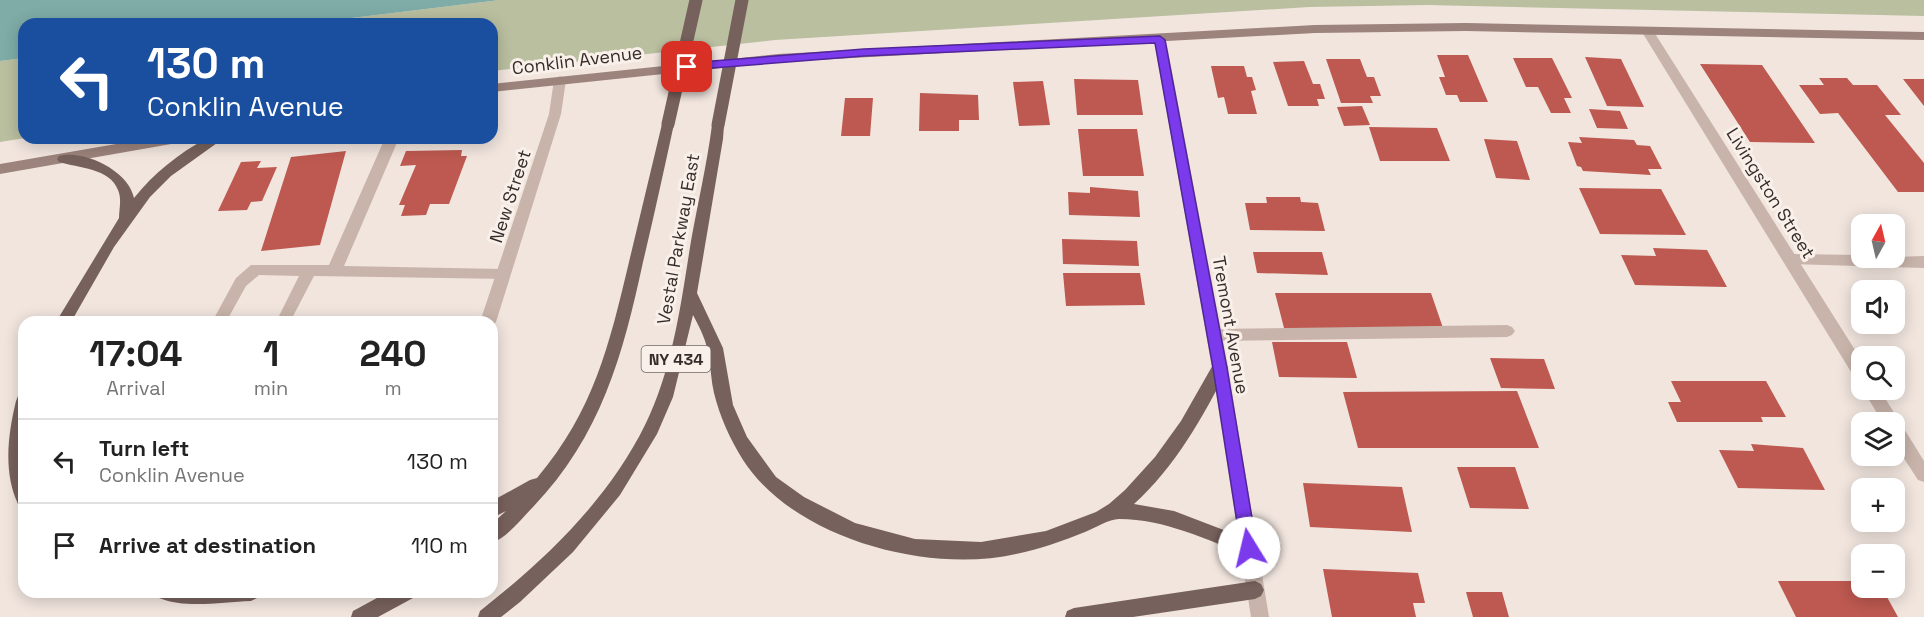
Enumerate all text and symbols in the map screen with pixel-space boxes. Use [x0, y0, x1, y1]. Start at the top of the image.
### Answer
text: 130 m [147, 37, 265, 90]
street label: Conklin Avenue [510, 41, 644, 79]
pin [661, 41, 712, 92]
icon: left [48, 42, 126, 120]
icon: arrive [670, 50, 703, 83]
text: Conklin Avenue [147, 89, 344, 124]
street label: Livingston Street [1722, 123, 1820, 263]
street label: New Street [484, 147, 536, 245]
street label: Vestal Parkway East [652, 152, 704, 326]
north arrow [1851, 214, 1905, 268]
map controls [1851, 214, 1905, 598]
street label: Tremont Avenue [1208, 254, 1254, 396]
button: sound [1851, 280, 1905, 334]
text: 17:04 [89, 331, 183, 377]
text: 1 [263, 331, 279, 377]
text: 240 [360, 331, 427, 377]
road number: NY 434 [642, 346, 710, 372]
button: search [1851, 346, 1905, 400]
text: Arrival [106, 375, 166, 401]
text: min [254, 375, 288, 401]
text: m [385, 375, 402, 401]
button: layers [1851, 412, 1905, 466]
text: Turn left [99, 434, 189, 462]
icon: left [48, 445, 81, 478]
text: 130 m [407, 447, 468, 475]
text: Conklin Avenue [99, 462, 245, 488]
button: + [1851, 478, 1905, 532]
position arrow [1217, 516, 1281, 580]
icon: arrive [48, 529, 81, 562]
text: Arrive at destination [99, 531, 316, 559]
text: 110 m [411, 531, 468, 559]
button: − [1851, 544, 1905, 598]

